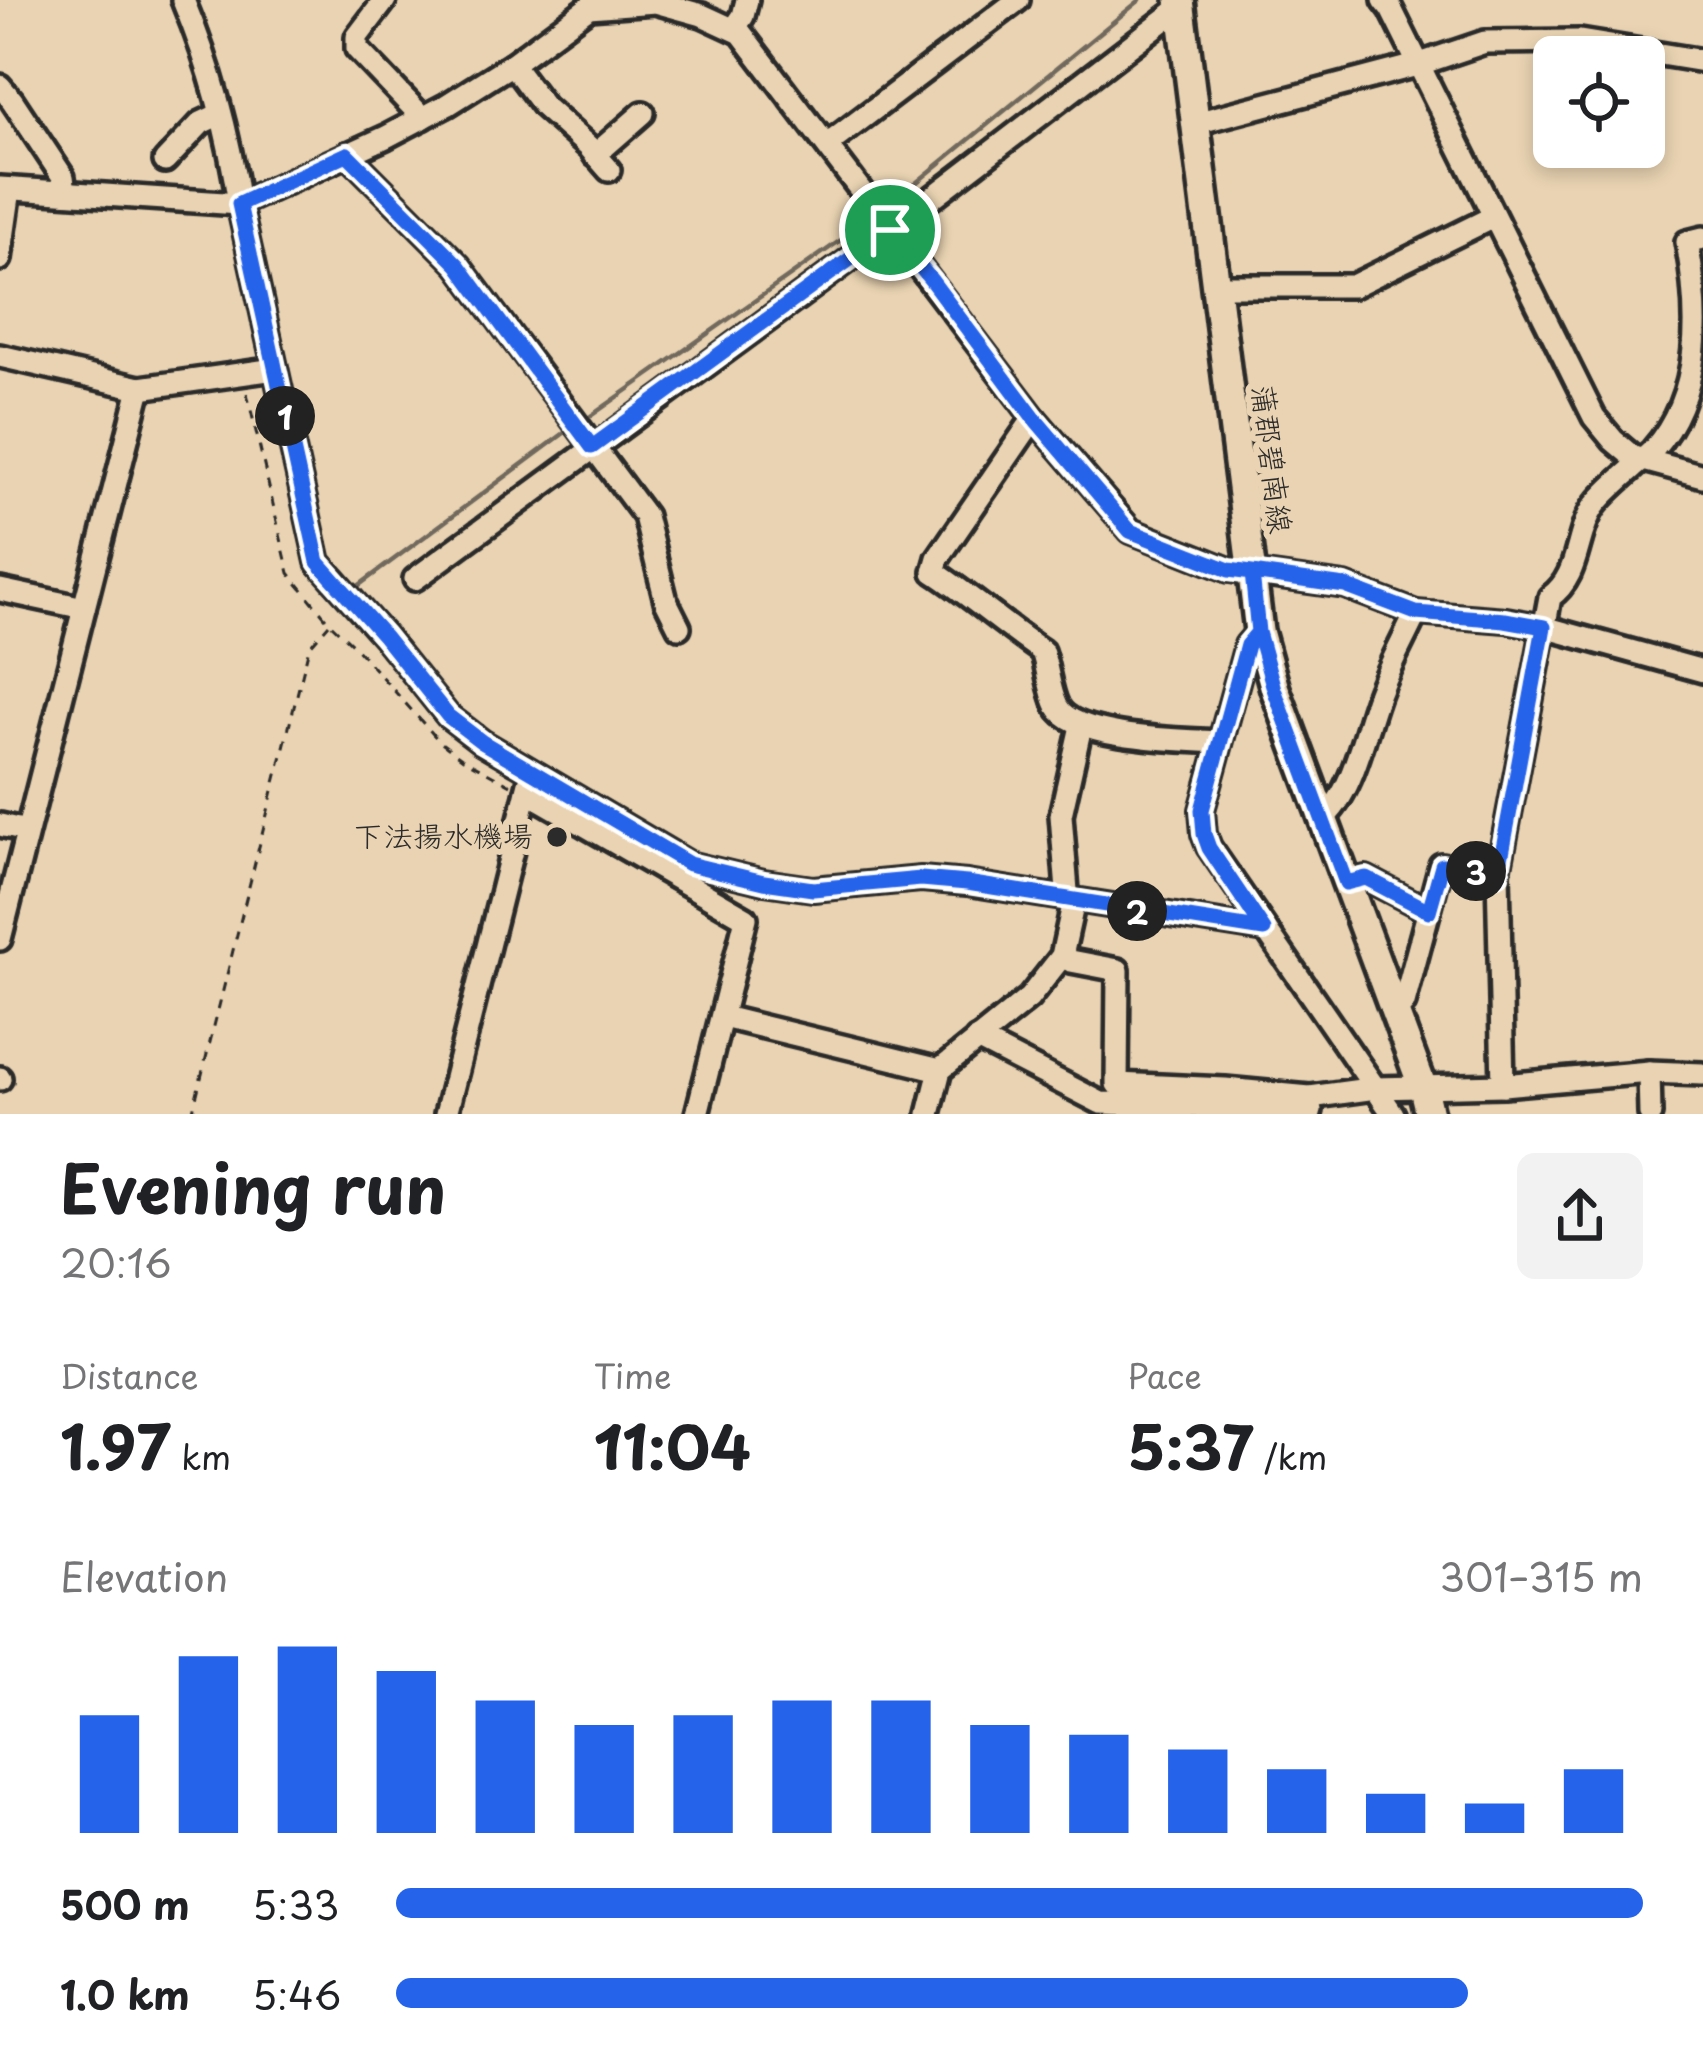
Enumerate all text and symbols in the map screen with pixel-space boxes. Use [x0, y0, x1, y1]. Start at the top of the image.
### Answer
map controls [1533, 36, 1665, 168]
button: locate [1533, 36, 1665, 168]
pin [839, 179, 941, 281]
icon: arrive [857, 197, 923, 263]
street label: 蒲郡碧南線 [1242, 382, 1305, 536]
pin: 1 [255, 386, 315, 446]
text: 1 [277, 391, 293, 441]
place label: 下法揚水機場 [353, 812, 533, 857]
marker: 下法揚水機場 [544, 824, 570, 850]
pin: 3 [1446, 841, 1506, 901]
text: 3 [1465, 846, 1487, 896]
pin: 2 [1107, 881, 1167, 941]
text: 2 [1125, 886, 1149, 936]
text: Evening run [60, 1137, 446, 1236]
button: share [1517, 1153, 1643, 1279]
text: 20:16 [60, 1232, 172, 1291]
text: Distance [60, 1350, 198, 1400]
text: Time [594, 1350, 672, 1400]
text: Pace [1127, 1350, 1202, 1400]
text: 1.97 [60, 1400, 171, 1490]
text: 11:04 [594, 1400, 751, 1490]
text: 5:37 [1127, 1400, 1253, 1490]
text: km [171, 1431, 231, 1481]
text: /km [1253, 1431, 1327, 1481]
text: Elevation [60, 1546, 228, 1605]
text: 301–315 m [1439, 1546, 1643, 1605]
text: 500 m [60, 1874, 190, 1933]
text: 5:33 [252, 1874, 339, 1933]
text: 1.0 km [60, 1964, 190, 2023]
text: 5:46 [252, 1964, 341, 2023]

